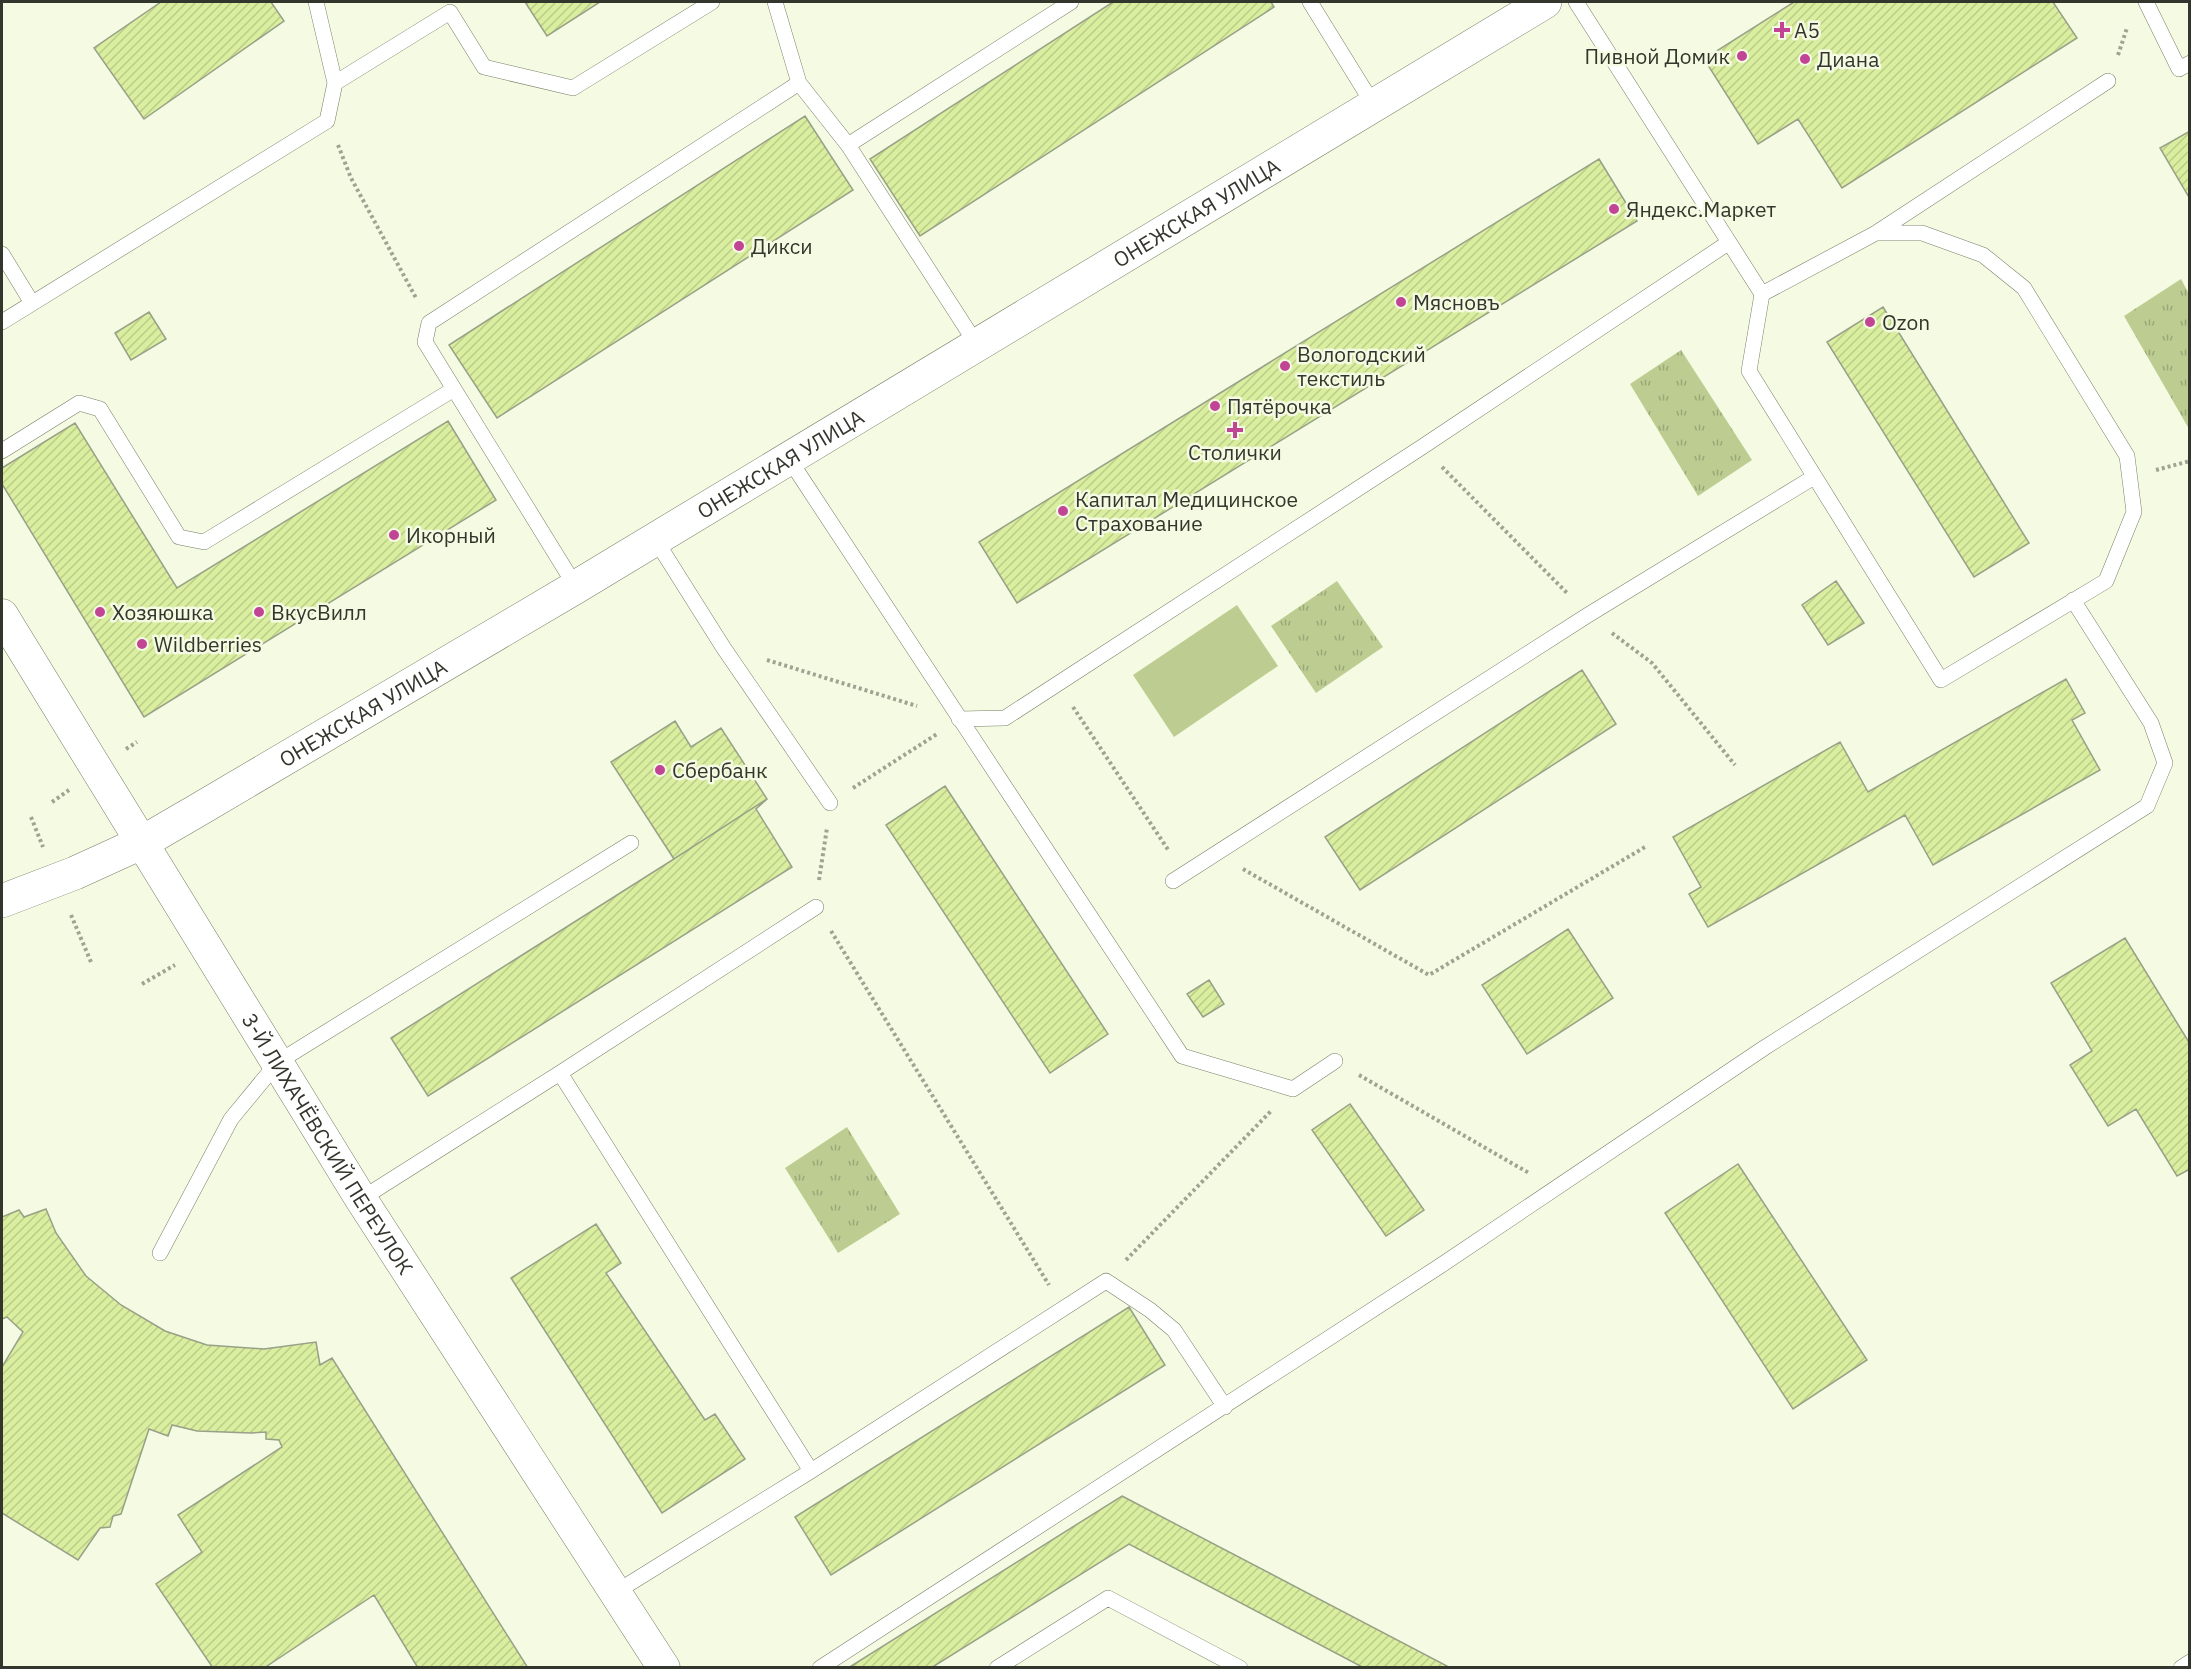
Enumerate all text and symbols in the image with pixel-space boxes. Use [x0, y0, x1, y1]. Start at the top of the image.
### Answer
place label: А5 [1794, 16, 1820, 44]
marker: А5 [1775, 23, 1789, 37]
place label: Пивной Домик [1585, 42, 1730, 70]
place label: Диана [1817, 45, 1879, 73]
marker: Пивной Домик [1735, 49, 1749, 63]
marker: Диана [1798, 52, 1812, 66]
street label: ОНЕЖСКАЯ УЛИЦА [1108, 151, 1285, 274]
place label: Яндекс.Маркет [1626, 195, 1776, 223]
marker: Яндекс.Маркет [1607, 202, 1621, 216]
place label: Дикси [751, 232, 813, 260]
marker: Дикси [732, 239, 746, 253]
place label: Мясновъ [1413, 288, 1500, 316]
marker: Мясновъ [1394, 295, 1408, 309]
place label: Ozon [1882, 308, 1930, 336]
marker: Ozon [1863, 315, 1877, 329]
place label: Вологодский текстиль [1297, 340, 1426, 392]
marker: Вологодский текстиль [1278, 359, 1292, 373]
place label: Пятёрочка [1227, 392, 1332, 420]
marker: Пятёрочка [1208, 399, 1222, 413]
street label: ОНЕЖСКАЯ УЛИЦА [692, 403, 869, 525]
marker: Столички [1228, 423, 1242, 437]
place label: Столички [1188, 438, 1282, 466]
place label: Капитал Медицинское Страхование [1075, 485, 1298, 537]
marker: Капитал Медицинское Страхование [1056, 504, 1070, 518]
place label: Икорный [406, 521, 496, 549]
marker: Икорный [387, 528, 401, 542]
place label: Хозяюшка [112, 598, 214, 626]
place label: ВкусВилл [271, 598, 367, 626]
marker: Хозяюшка [93, 605, 107, 619]
marker: ВкусВилл [252, 605, 266, 619]
place label: Wildberries [154, 630, 262, 658]
marker: Wildberries [135, 637, 149, 651]
street label: ОНЕЖСКАЯ УЛИЦА [274, 652, 452, 773]
place label: Сбербанк [672, 756, 768, 784]
marker: Сбербанк [653, 763, 667, 777]
street label: 3-Й ЛИХАЧЁВСКИЙ ПЕРЕУЛОК [236, 1008, 420, 1280]

